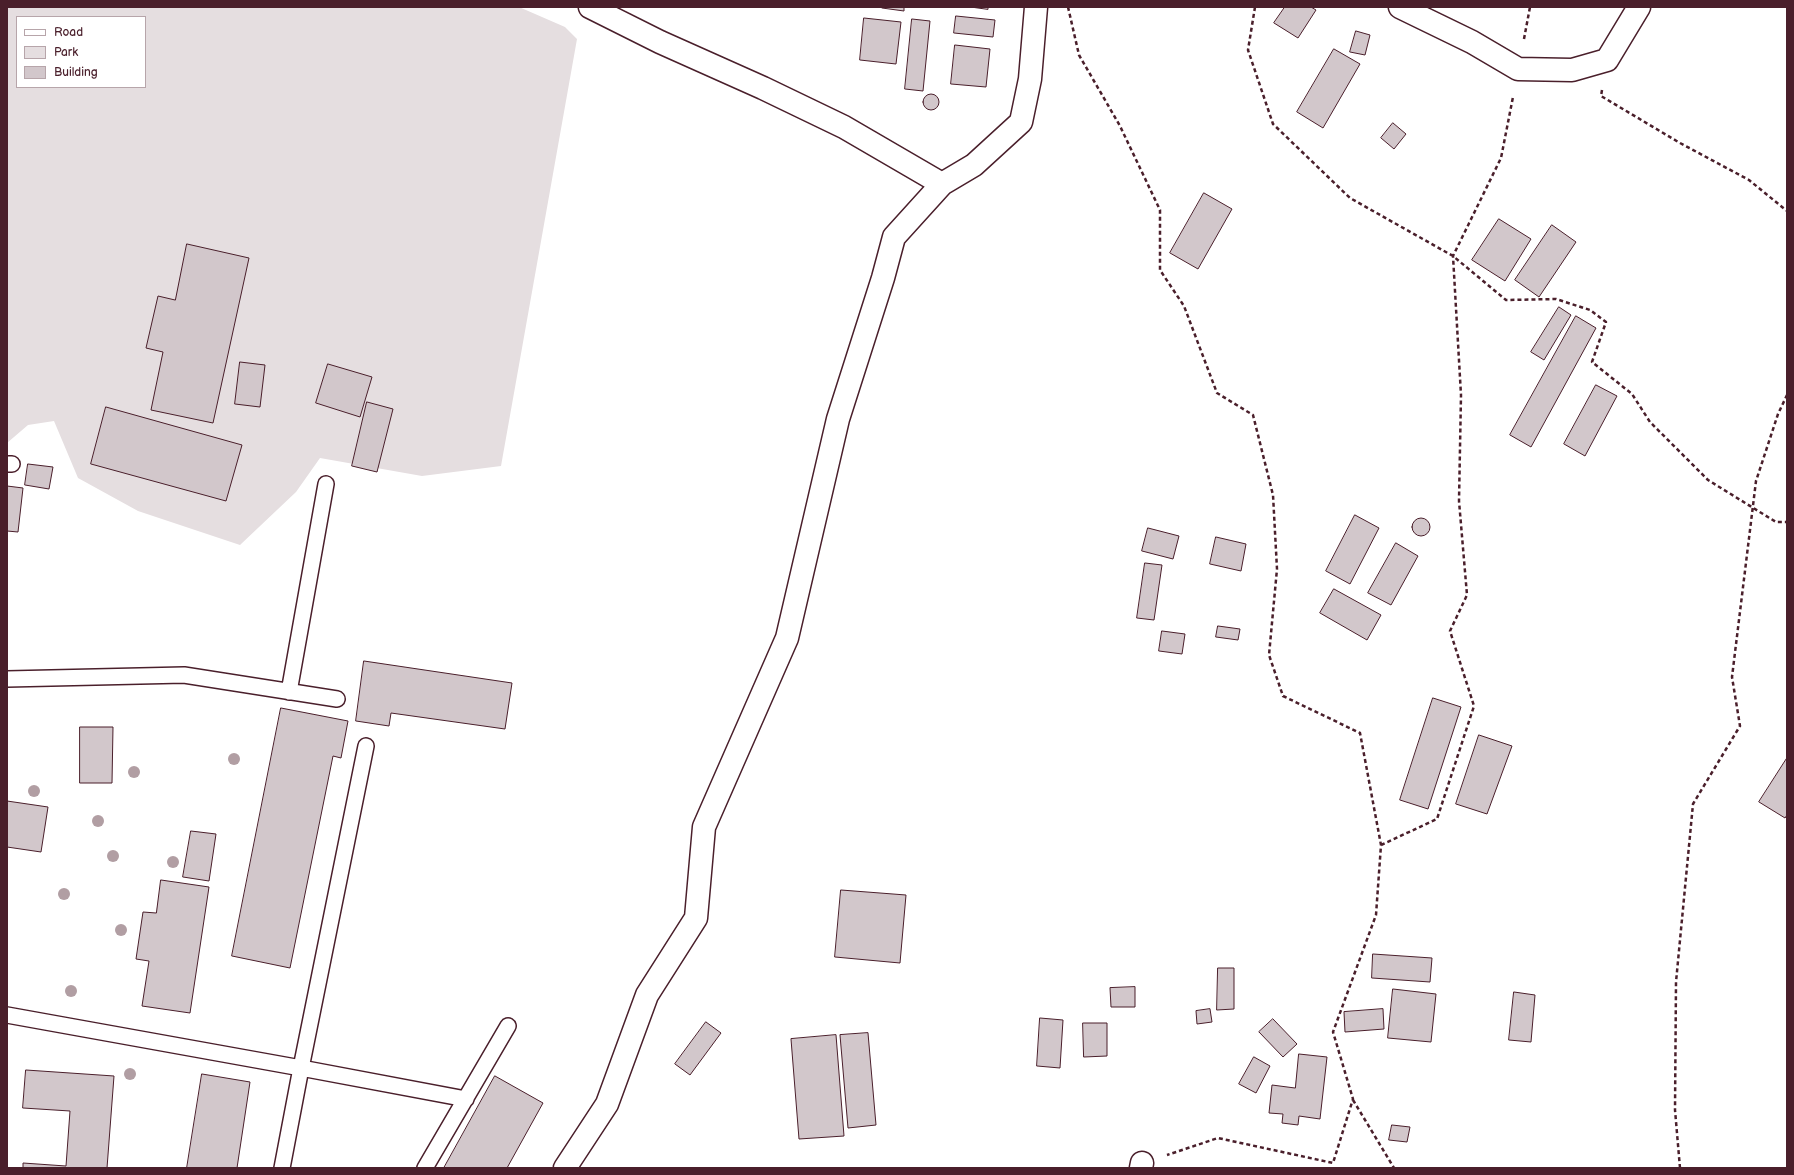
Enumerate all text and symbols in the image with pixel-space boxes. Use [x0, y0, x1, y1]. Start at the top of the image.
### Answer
legend [16, 16, 146, 88]
text: Road [54, 25, 83, 40]
text: Park [54, 45, 78, 60]
text: Building [54, 65, 98, 80]

